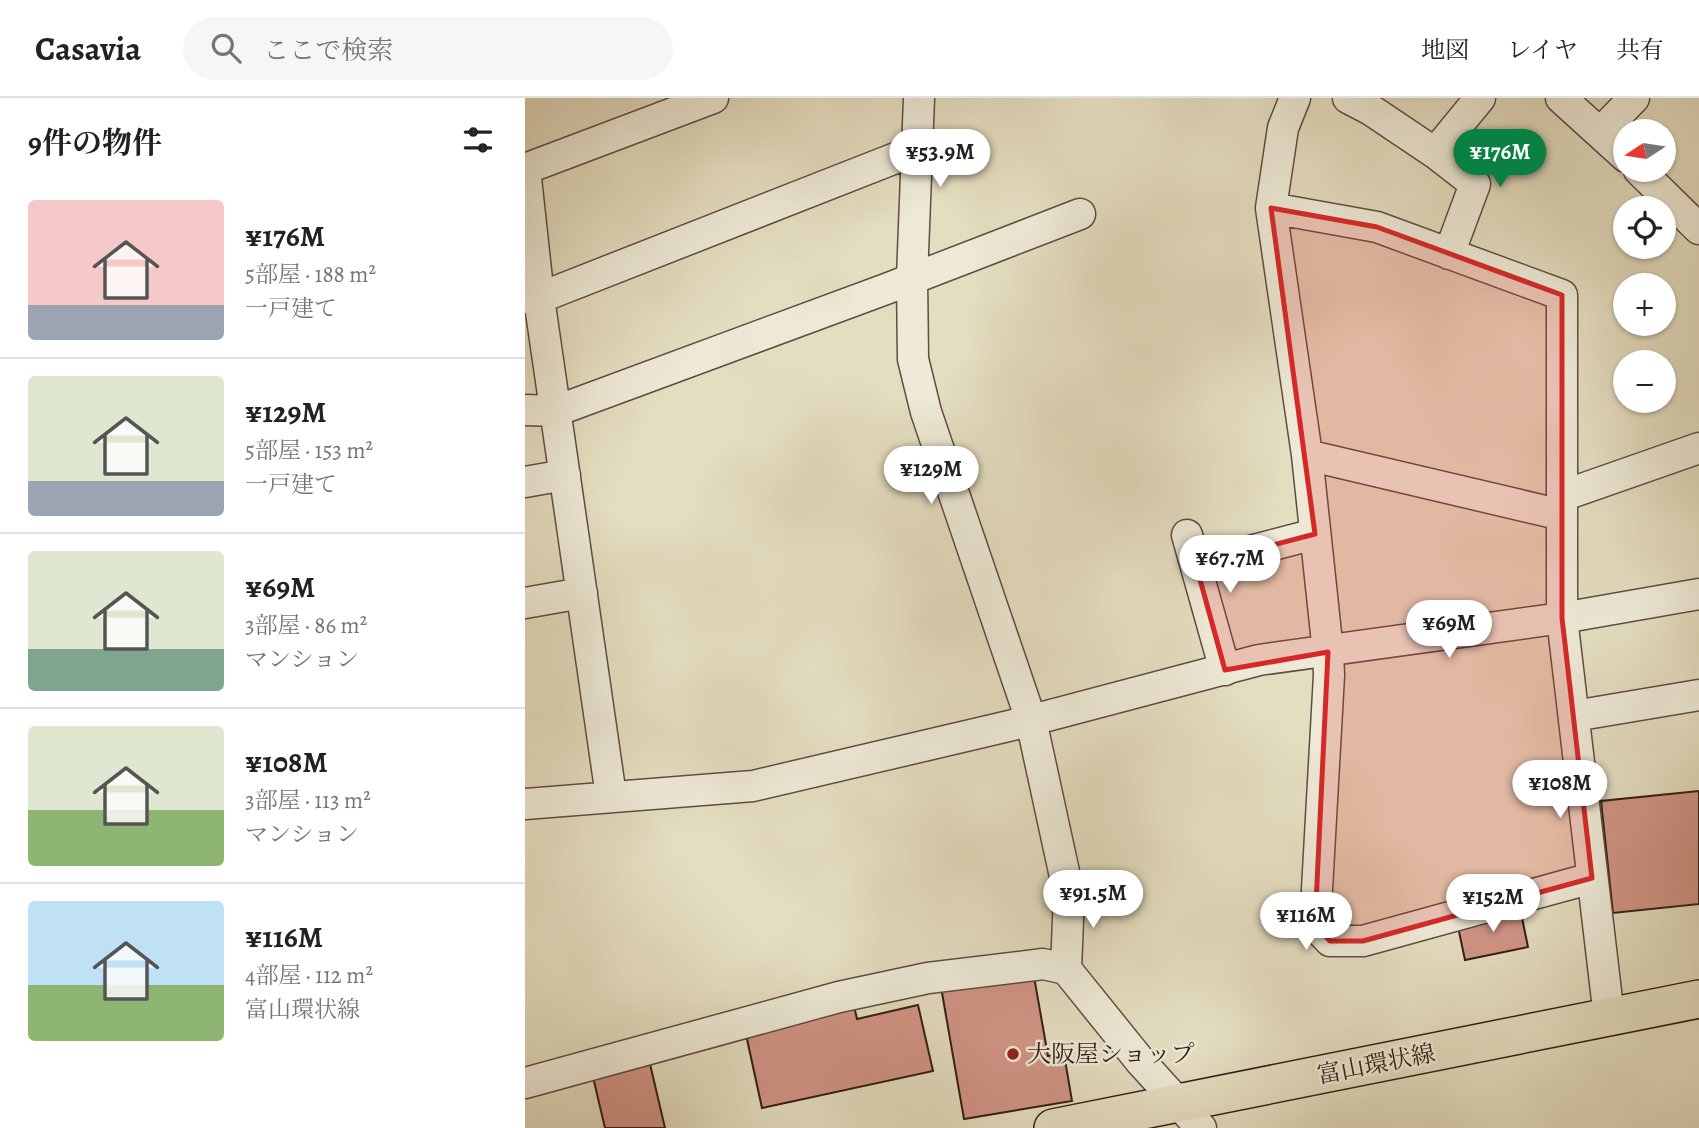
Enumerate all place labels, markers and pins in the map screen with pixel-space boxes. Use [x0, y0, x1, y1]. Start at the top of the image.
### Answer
pin: ¥53.9M [883, 130, 997, 189]
pin: ¥176M [1451, 130, 1549, 189]
pin: ¥129M [882, 446, 980, 506]
pin: ¥67.7M [1173, 536, 1287, 595]
pin: ¥69M [1408, 601, 1490, 660]
pin: ¥108M [1511, 760, 1609, 820]
pin: ¥91.5M [1036, 870, 1150, 930]
pin: ¥152M [1444, 874, 1542, 934]
pin: ¥116M [1257, 892, 1355, 952]
place label: 大阪屋ショップ [1027, 1038, 1195, 1070]
marker: 大阪屋ショップ [1005, 1046, 1021, 1062]

